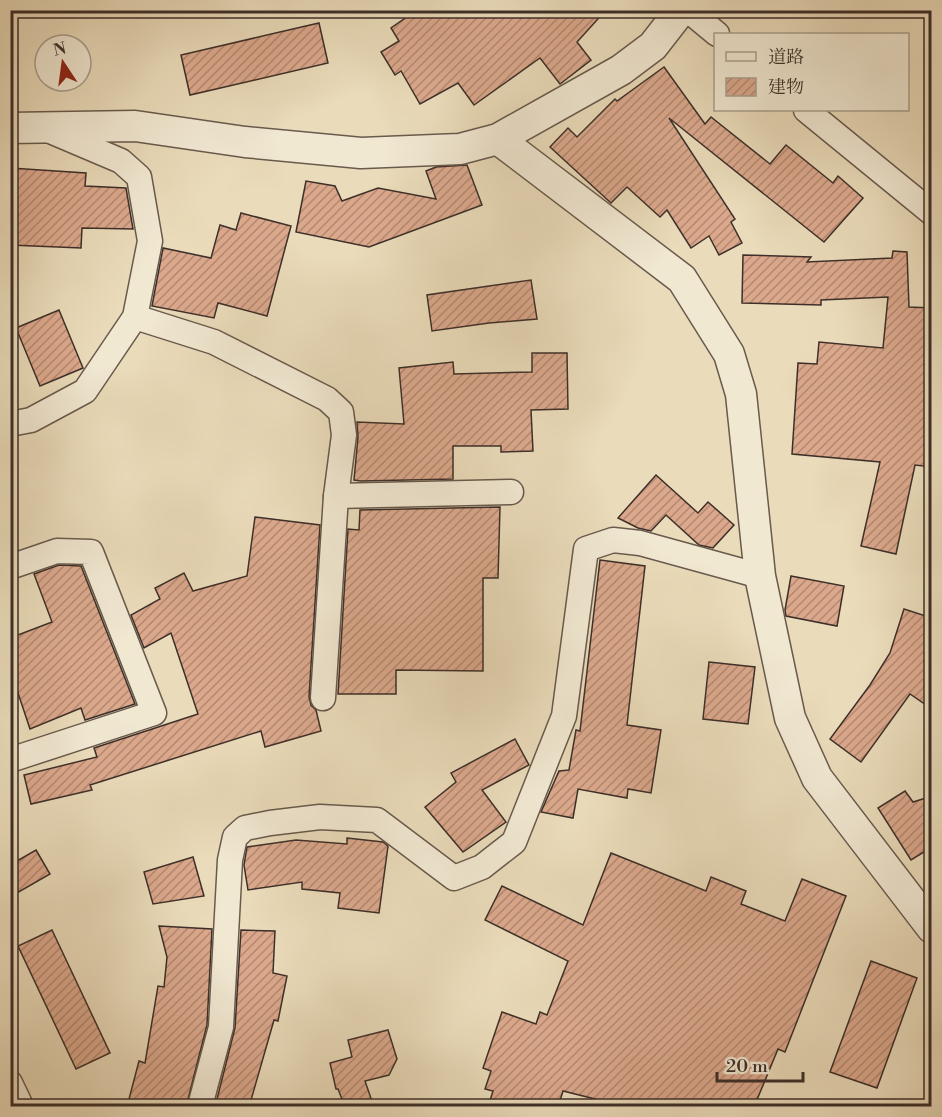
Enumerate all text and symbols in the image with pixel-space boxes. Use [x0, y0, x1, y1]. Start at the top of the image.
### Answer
north arrow [33, 33, 93, 93]
legend [714, 33, 909, 111]
text: N [51, 38, 69, 61]
text: 道路 [768, 46, 804, 69]
text: 建物 [768, 76, 804, 99]
scale bar [717, 1045, 802, 1083]
text: 20 m [726, 1055, 768, 1078]

